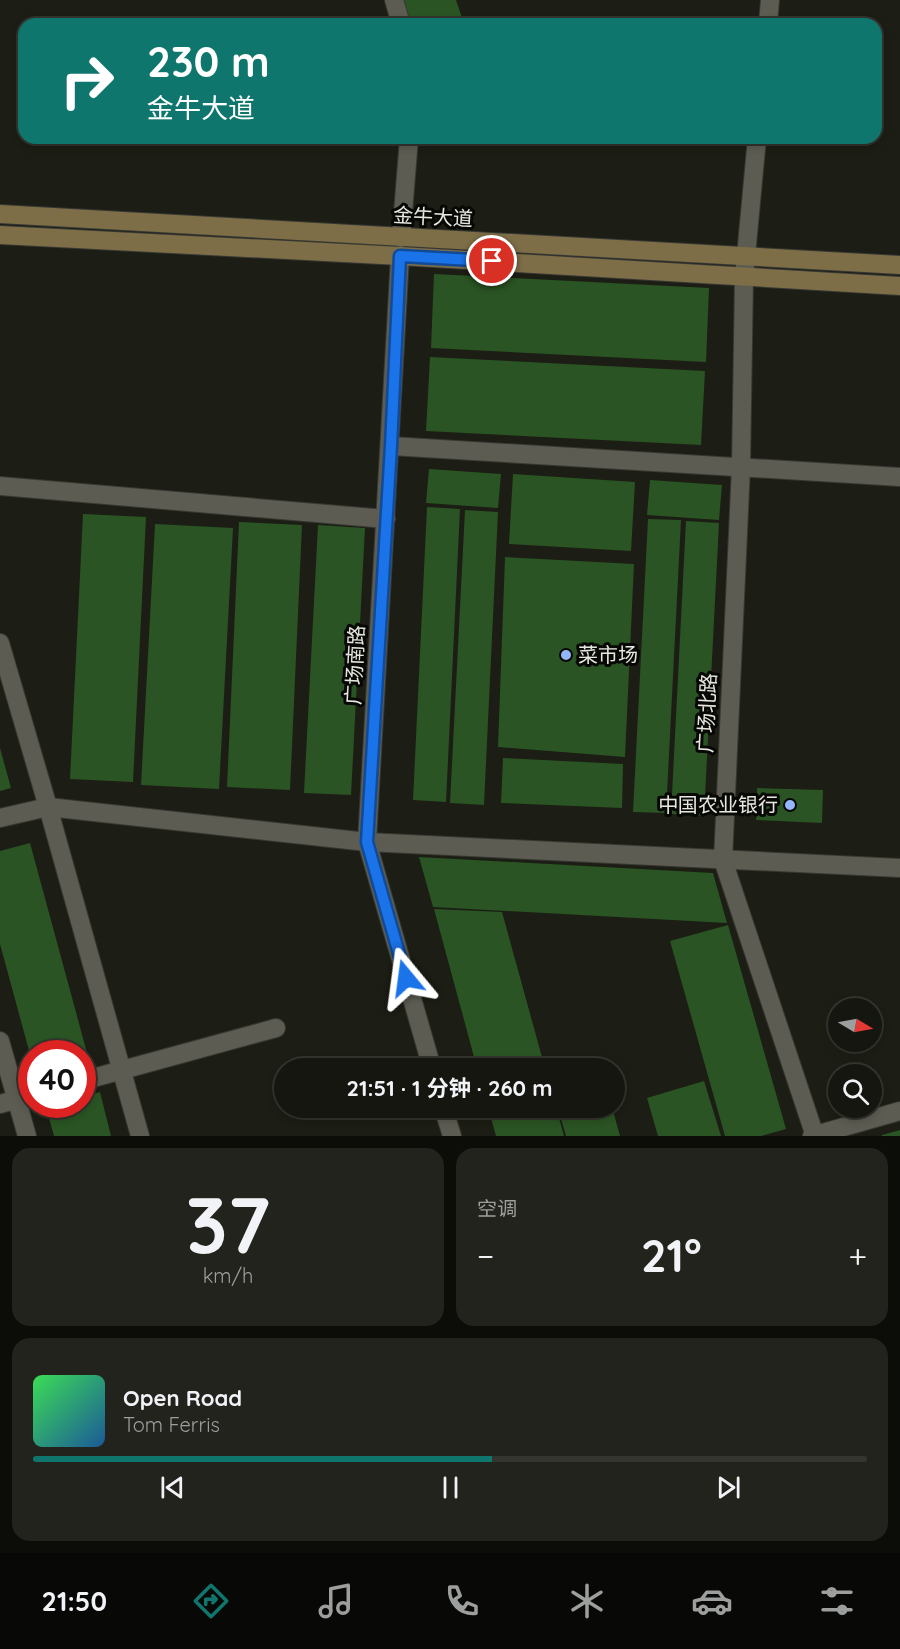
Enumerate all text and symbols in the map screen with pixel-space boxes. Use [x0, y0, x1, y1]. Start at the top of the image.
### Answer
text: 230 m [147, 35, 270, 88]
icon: right [48, 42, 126, 120]
text: 金牛大道 [147, 91, 255, 125]
street label: 金牛大道 [392, 202, 474, 231]
pin [466, 235, 517, 286]
icon: arrive [475, 244, 508, 277]
street label: 广场南路 [340, 624, 369, 706]
place label: 菜市场 [578, 642, 638, 667]
marker: 菜市场 [559, 648, 573, 662]
street label: 广场北路 [692, 672, 721, 754]
place label: 中国农业银行 [658, 792, 778, 817]
marker: 中国农业银行 [783, 798, 797, 812]
position arrow [374, 946, 438, 1010]
north arrow [828, 998, 882, 1052]
map controls [828, 998, 882, 1118]
speed limit sign: 40 [18, 1040, 96, 1118]
button: search [828, 1064, 882, 1118]
text: 21:51 · 1 分钟 · 260 m [346, 1074, 553, 1102]
text: 37 [186, 1175, 270, 1273]
text: 空调 [477, 1196, 517, 1221]
text: 21° [641, 1227, 702, 1283]
text: − [477, 1235, 494, 1276]
text: + [848, 1235, 867, 1276]
text: km/h [203, 1263, 253, 1288]
text: Open Road [123, 1384, 242, 1412]
text: Tom Ferris [123, 1412, 220, 1437]
icon: previous [156, 1471, 189, 1504]
icon: pause [434, 1471, 467, 1504]
icon: next [712, 1471, 745, 1504]
icon: directions [190, 1580, 232, 1622]
icon: music [315, 1580, 357, 1622]
icon: phone [441, 1580, 483, 1622]
icon: climate [566, 1580, 608, 1622]
icon: car [691, 1580, 733, 1622]
icon: filters [816, 1580, 858, 1622]
text: 21:50 [42, 1584, 107, 1618]

